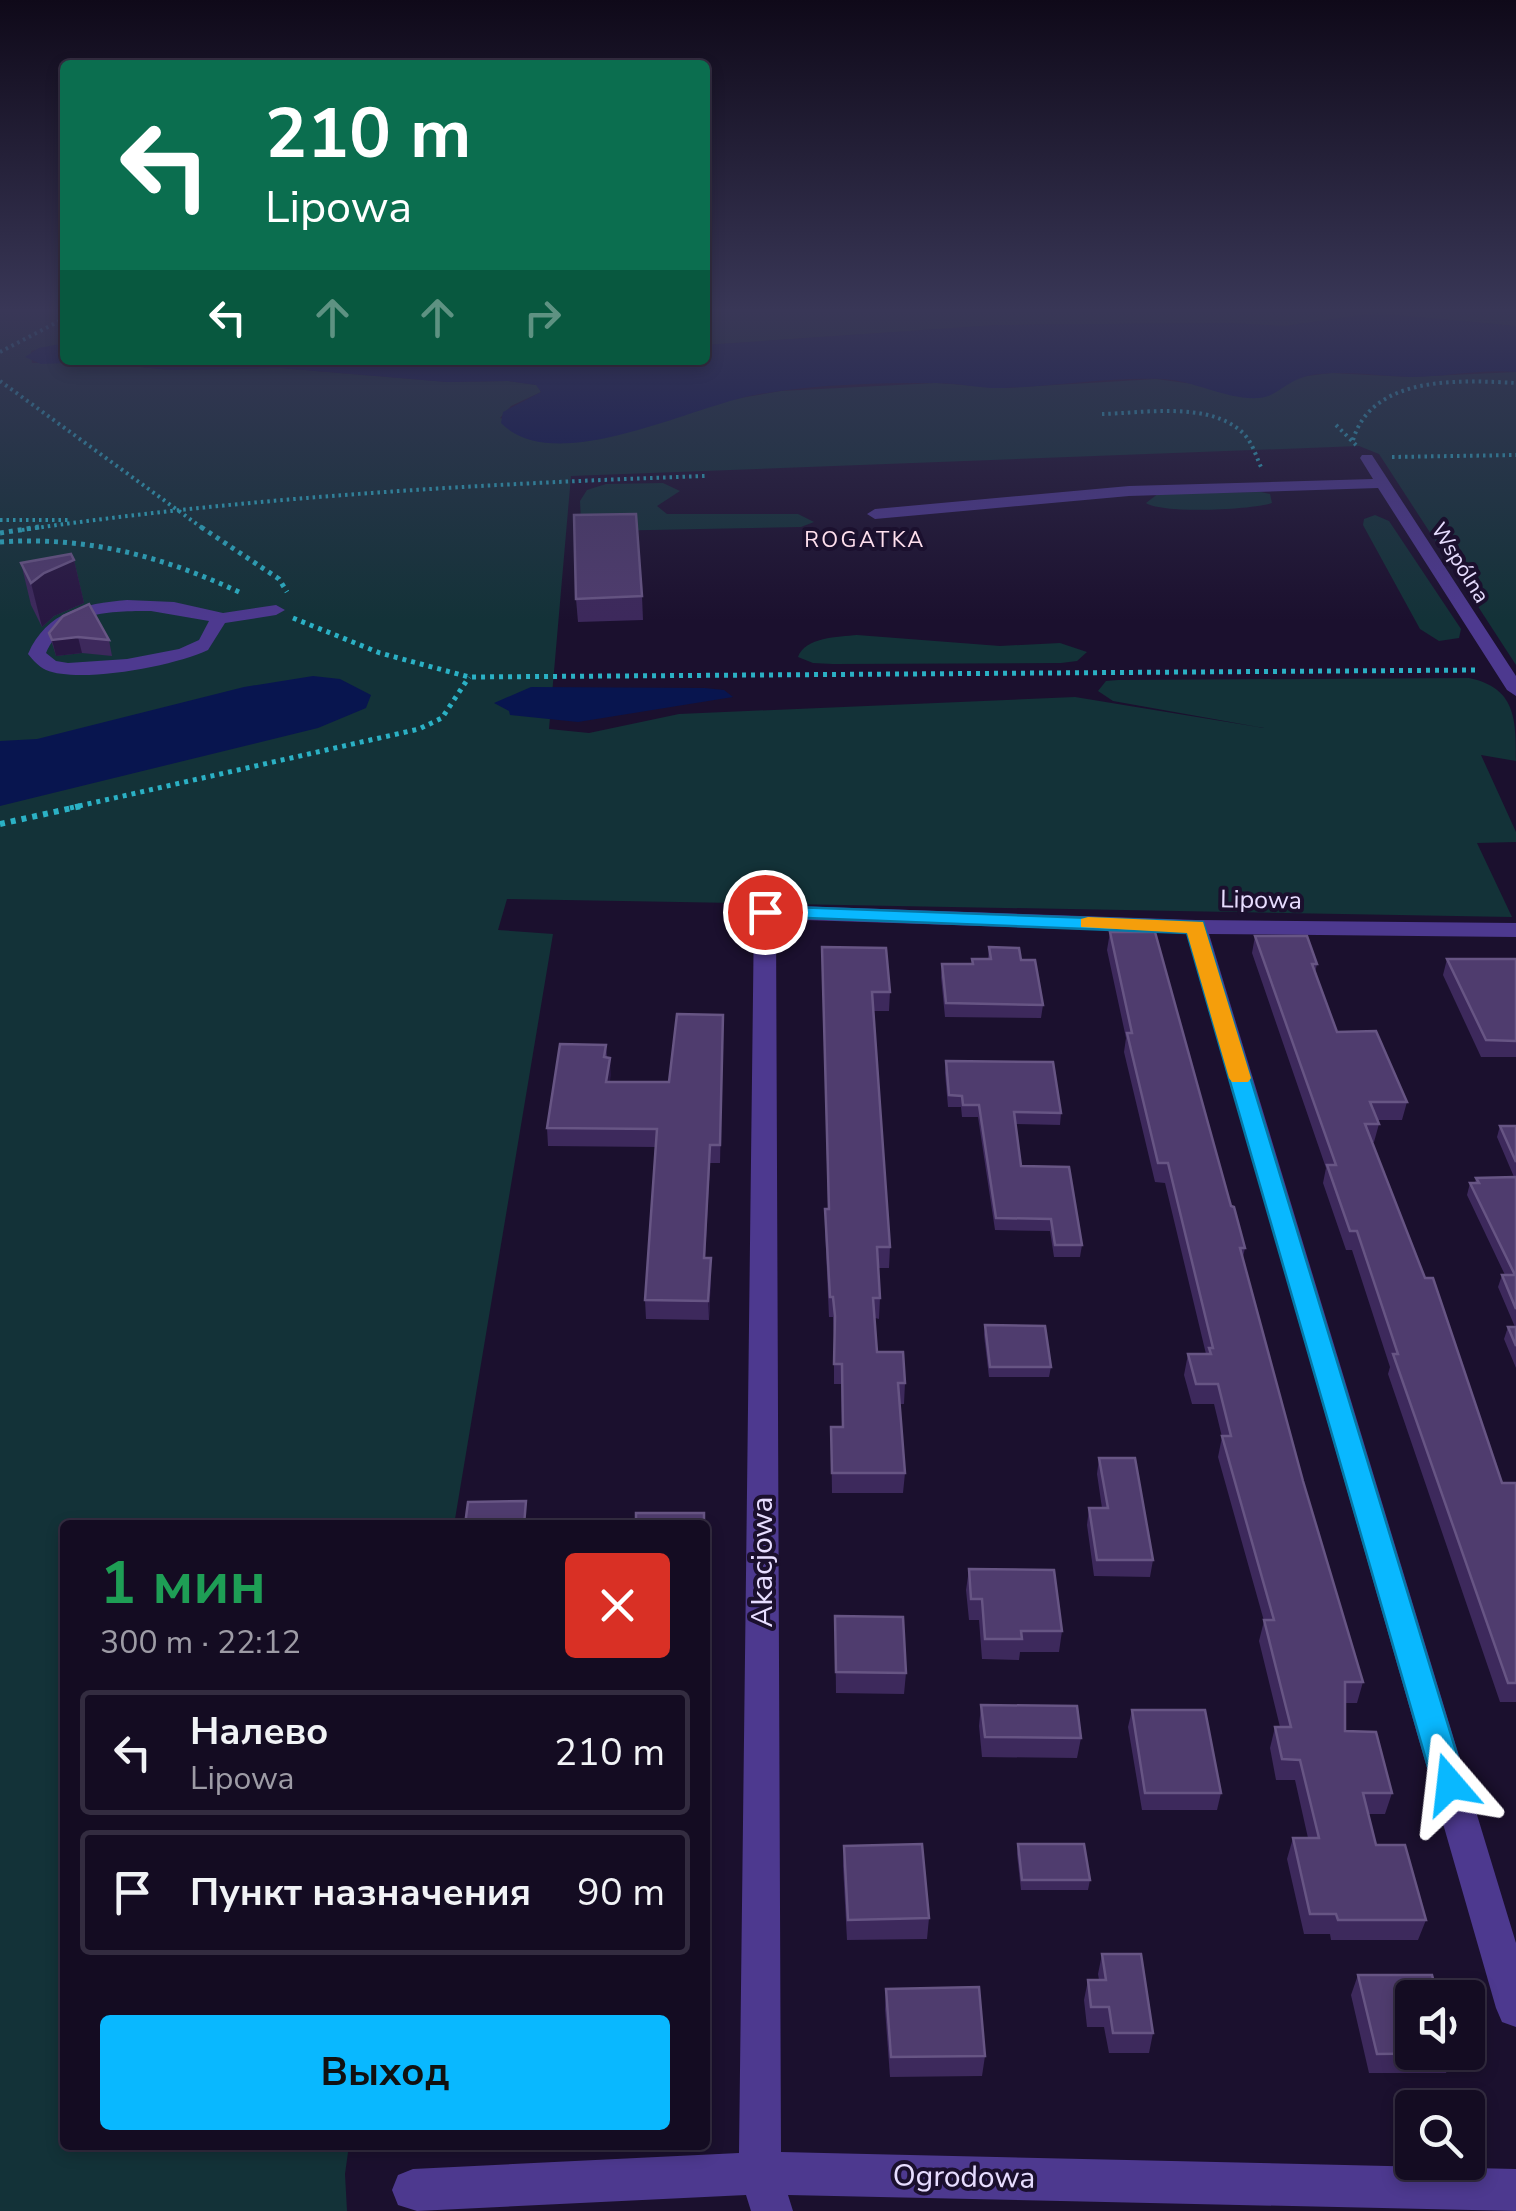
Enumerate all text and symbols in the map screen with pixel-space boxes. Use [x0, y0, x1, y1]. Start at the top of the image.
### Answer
text: 210 m [265, 86, 471, 182]
icon: left [100, 100, 230, 230]
text: Lipowa [265, 177, 412, 238]
icon: left [200, 290, 255, 345]
icon: ahead [305, 290, 360, 345]
icon: ahead [410, 290, 465, 345]
icon: right [515, 290, 570, 345]
street label: Wspólna [1424, 517, 1496, 609]
district label: ROGATKA [804, 525, 926, 555]
pin [723, 870, 808, 955]
street label: Lipowa [1220, 882, 1302, 918]
icon: arrive [738, 885, 793, 940]
street label: Akacjowa [742, 1497, 783, 1627]
text: 1 мин [100, 1542, 266, 1624]
button: close [565, 1553, 670, 1658]
text: 300 m · 22:12 [100, 1621, 301, 1664]
text: Налево [190, 1706, 329, 1757]
icon: left [105, 1725, 160, 1780]
text: 210 m [554, 1727, 665, 1778]
position arrow [1398, 1732, 1502, 1836]
text: Lipowa [190, 1757, 295, 1800]
icon: arrive [105, 1865, 160, 1920]
text: Пункт назначения [190, 1867, 531, 1918]
text: 90 m [577, 1867, 665, 1918]
map controls [1395, 1980, 1485, 2180]
button: sound [1395, 1980, 1485, 2070]
button: Выход [100, 2015, 670, 2130]
button: search [1395, 2090, 1485, 2180]
street label: Ogrodowa [892, 2155, 1036, 2199]

